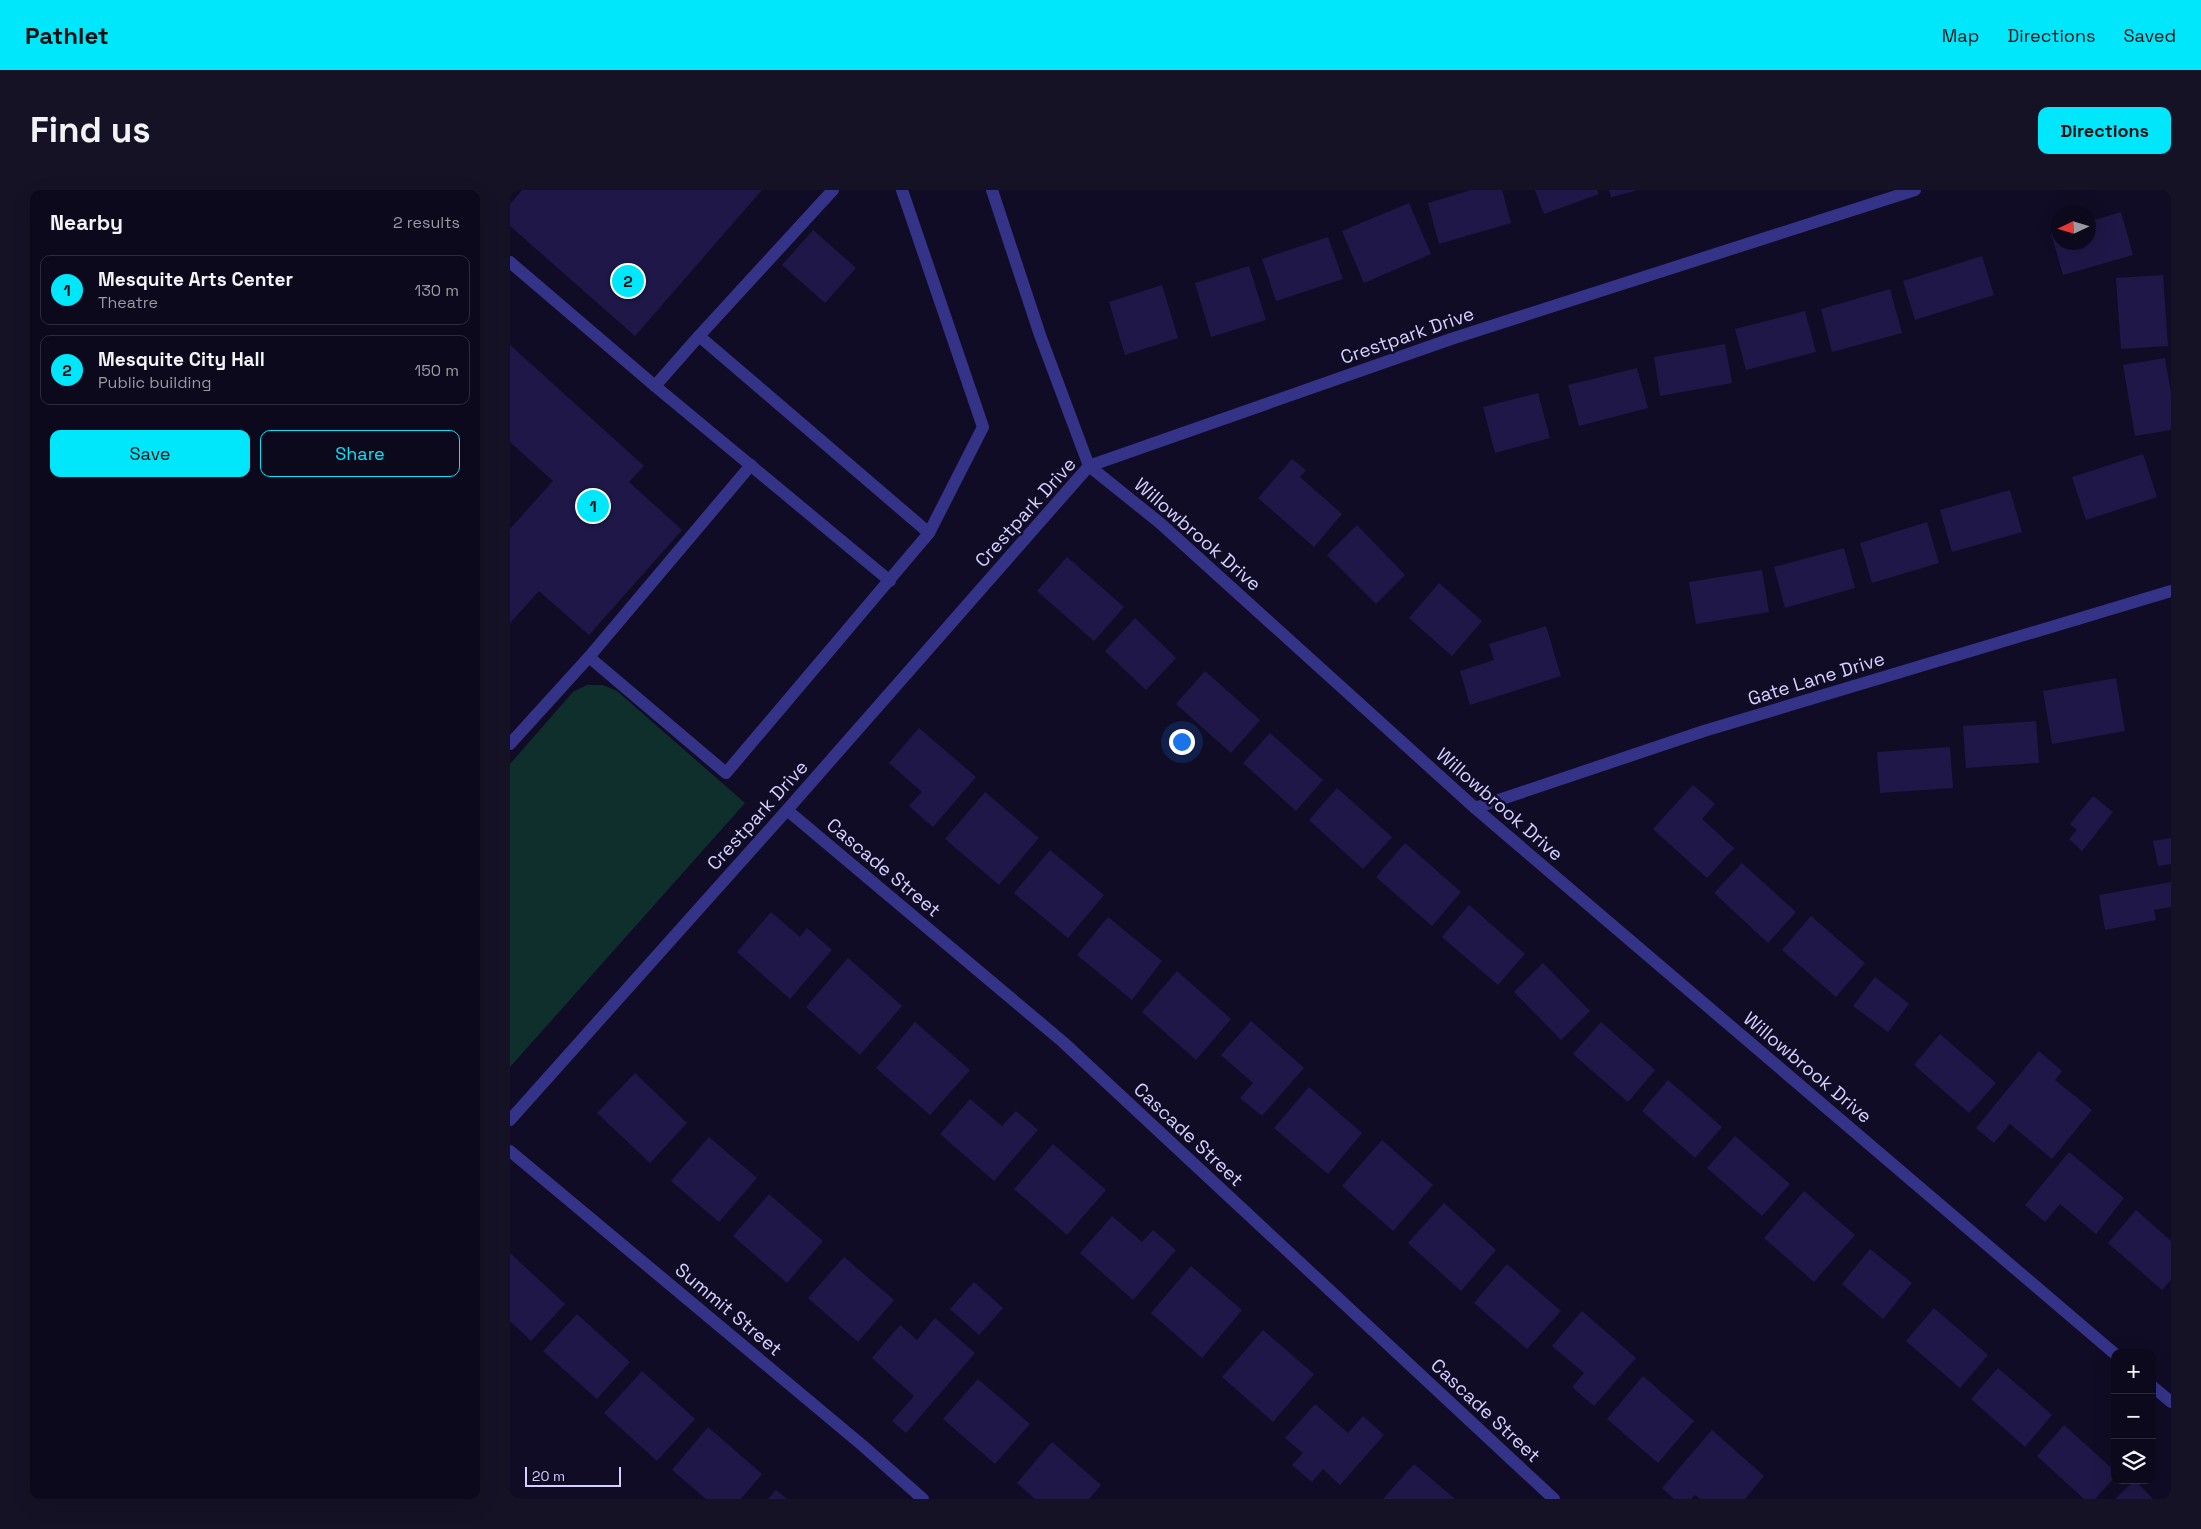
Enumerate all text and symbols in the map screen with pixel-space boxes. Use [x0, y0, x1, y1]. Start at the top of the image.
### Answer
text: Pathlet [25, 20, 109, 51]
text: Map [1942, 24, 1979, 47]
text: Directions [2007, 24, 2096, 47]
text: Saved [2124, 24, 2176, 47]
button: Directions [2038, 107, 2171, 154]
text: Find us [30, 108, 151, 152]
north arrow [2051, 205, 2096, 250]
text: Nearby [50, 209, 123, 236]
text: 2 results [393, 212, 460, 233]
pin: 2 [612, 262, 644, 300]
text: Mesquite Arts Center [98, 267, 293, 292]
text: 1 [63, 280, 71, 301]
text: 130 m [415, 280, 459, 301]
text: Theatre [98, 292, 158, 313]
street label: Crestpark Drive [1337, 301, 1477, 370]
text: Mesquite City Hall [98, 347, 265, 372]
text: 2 [62, 360, 72, 381]
text: 150 m [415, 360, 459, 381]
text: Public building [98, 372, 211, 393]
button: Save [50, 430, 250, 477]
button: Share [260, 430, 460, 477]
street label: Crestpark Drive [969, 452, 1081, 573]
street label: Willowbrook Drive [1129, 472, 1266, 596]
pin: 1 [577, 487, 609, 525]
street label: Gate Lane Drive [1745, 646, 1888, 711]
your location [1169, 729, 1195, 755]
street label: Willowbrook Drive [1431, 742, 1568, 866]
street label: Crestpark Drive [701, 755, 813, 876]
street label: Cascade Street [821, 812, 946, 922]
street label: Willowbrook Drive [1738, 1006, 1877, 1129]
street label: Cascade Street [1128, 1077, 1249, 1192]
street label: Summit Street [670, 1257, 787, 1361]
map controls [2111, 1349, 2156, 1484]
button: + [2111, 1349, 2156, 1394]
street label: Cascade Street [1425, 1353, 1546, 1468]
button: − [2111, 1394, 2156, 1439]
button: layers [2111, 1439, 2156, 1484]
scale bar [525, 1464, 621, 1487]
text: 20 m [532, 1467, 565, 1485]

